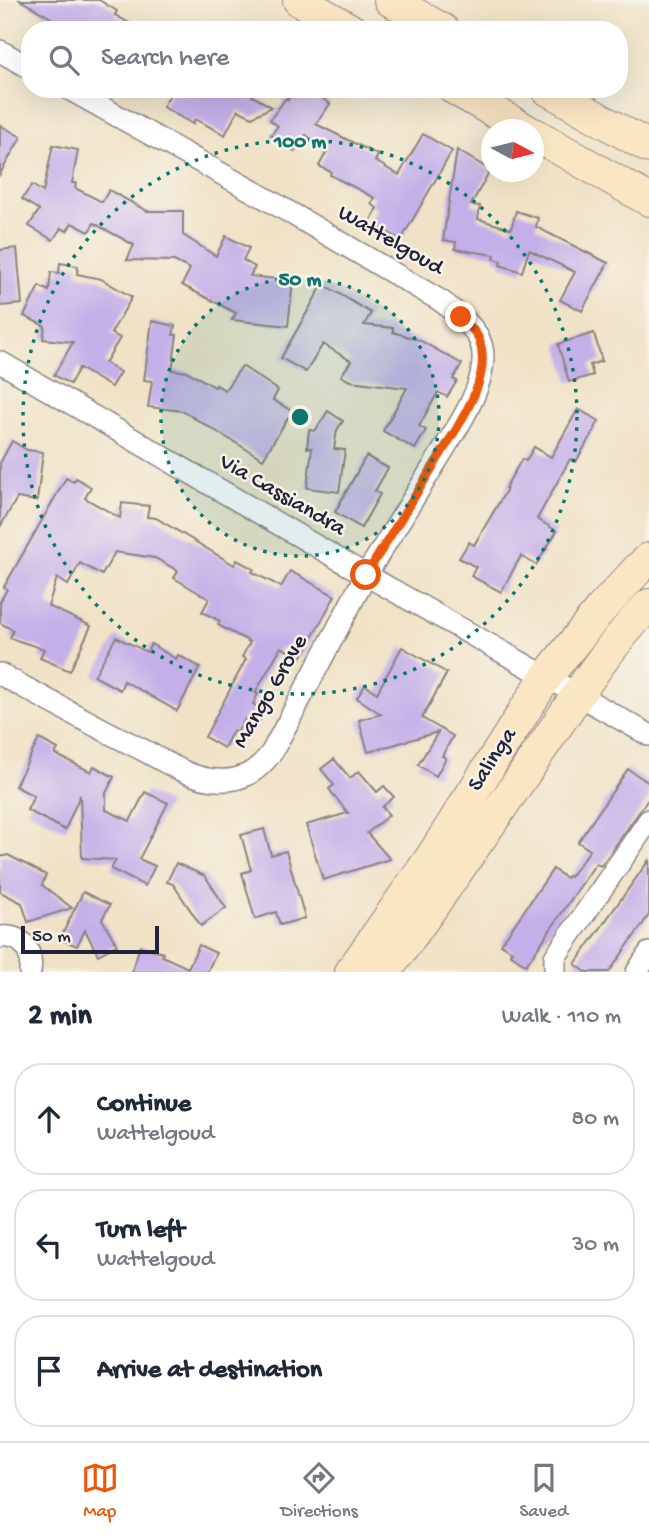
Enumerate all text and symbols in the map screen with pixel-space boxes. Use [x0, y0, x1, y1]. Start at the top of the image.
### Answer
search box [21, 21, 628, 98]
icon: search [45, 41, 83, 79]
text: Search here [101, 44, 229, 75]
north arrow [481, 119, 544, 182]
text: 100 m [273, 131, 326, 156]
street label: Wattelgoud [332, 200, 449, 283]
text: 50 m [279, 269, 322, 294]
route end [445, 301, 476, 332]
centre of rings [288, 405, 312, 429]
street label: Via Cassiandra [213, 449, 351, 544]
route start [350, 559, 381, 590]
street label: Mango Grove [228, 629, 315, 754]
street label: Salinga [463, 722, 524, 797]
scale bar [21, 923, 159, 955]
text: 50 m [32, 926, 71, 949]
text: 2 min [28, 1000, 92, 1035]
text: Walk · 110 m [502, 1004, 621, 1031]
text: Continue [97, 1090, 191, 1121]
icon: ahead [30, 1100, 68, 1138]
text: 80 m [572, 1106, 619, 1133]
text: Wattelgoud [97, 1121, 214, 1148]
text: Turn left [97, 1216, 185, 1247]
icon: left [30, 1226, 68, 1264]
text: 30 m [572, 1232, 619, 1259]
text: Wattelgoud [97, 1247, 214, 1274]
icon: arrive [30, 1352, 68, 1390]
text: Arrive at destination [97, 1356, 322, 1387]
tab: Map [81, 1459, 119, 1524]
tab: Directions [281, 1459, 358, 1524]
tab: Saved [519, 1459, 568, 1524]

